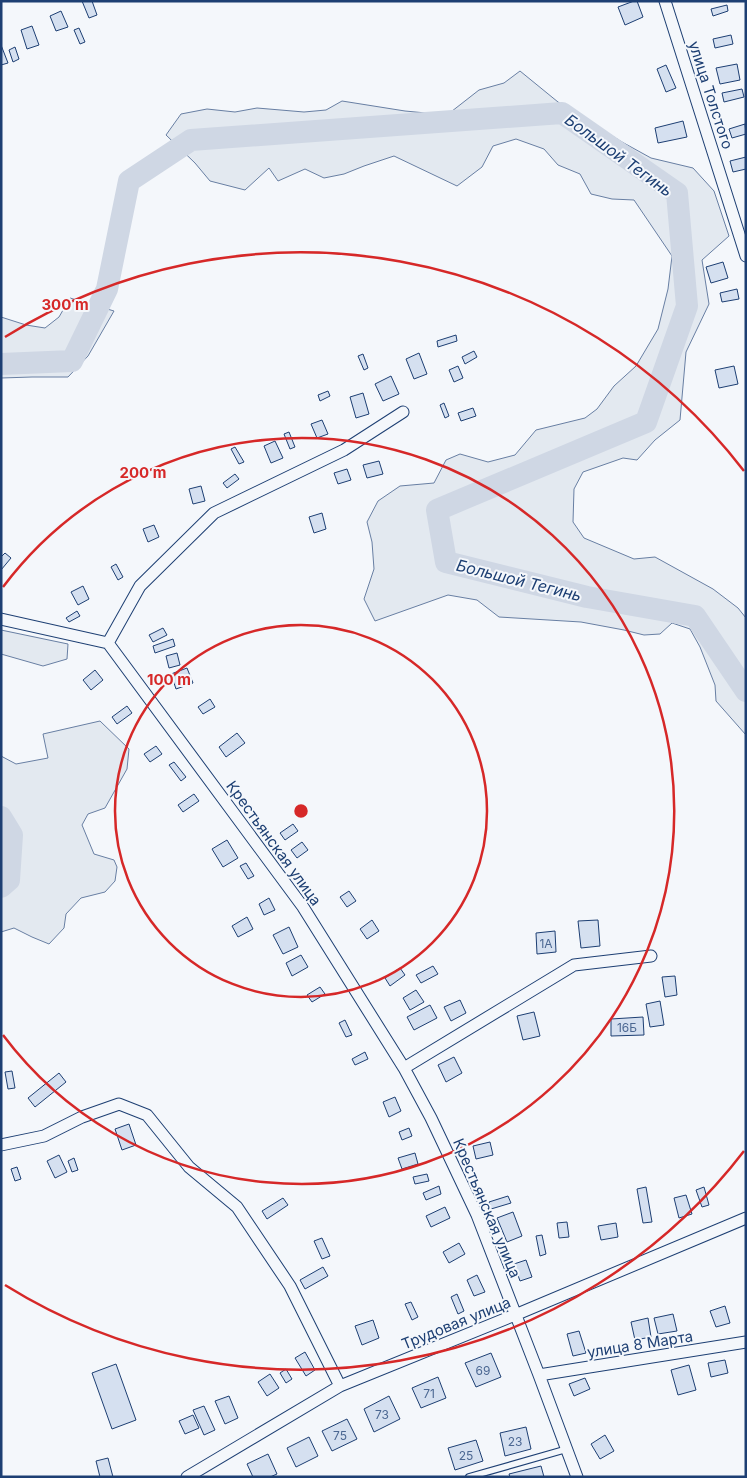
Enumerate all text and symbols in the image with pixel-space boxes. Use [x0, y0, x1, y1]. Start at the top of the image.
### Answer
street label: улица Толстого [685, 39, 737, 151]
water label: Большой Тегинь [561, 109, 677, 201]
text: 300 m [41, 295, 89, 314]
text: 200 m [120, 463, 166, 482]
water label: Большой Тегинь [454, 555, 584, 605]
text: 100 m [147, 670, 191, 689]
street label: Крестьянская улица [222, 777, 326, 909]
centre of rings [292, 802, 310, 820]
house number: 1А [539, 936, 553, 951]
house number: 16Б [617, 1020, 637, 1035]
street label: Крестьянская улица [449, 1135, 525, 1281]
street label: Трудовая улица [399, 1292, 513, 1354]
street label: улица 8 Марта [586, 1326, 694, 1362]
house number: 69 [476, 1363, 490, 1378]
house number: 71 [423, 1386, 435, 1401]
house number: 73 [375, 1407, 389, 1422]
house number: 75 [333, 1428, 347, 1443]
house number: 23 [508, 1434, 522, 1449]
house number: 25 [459, 1448, 473, 1463]

